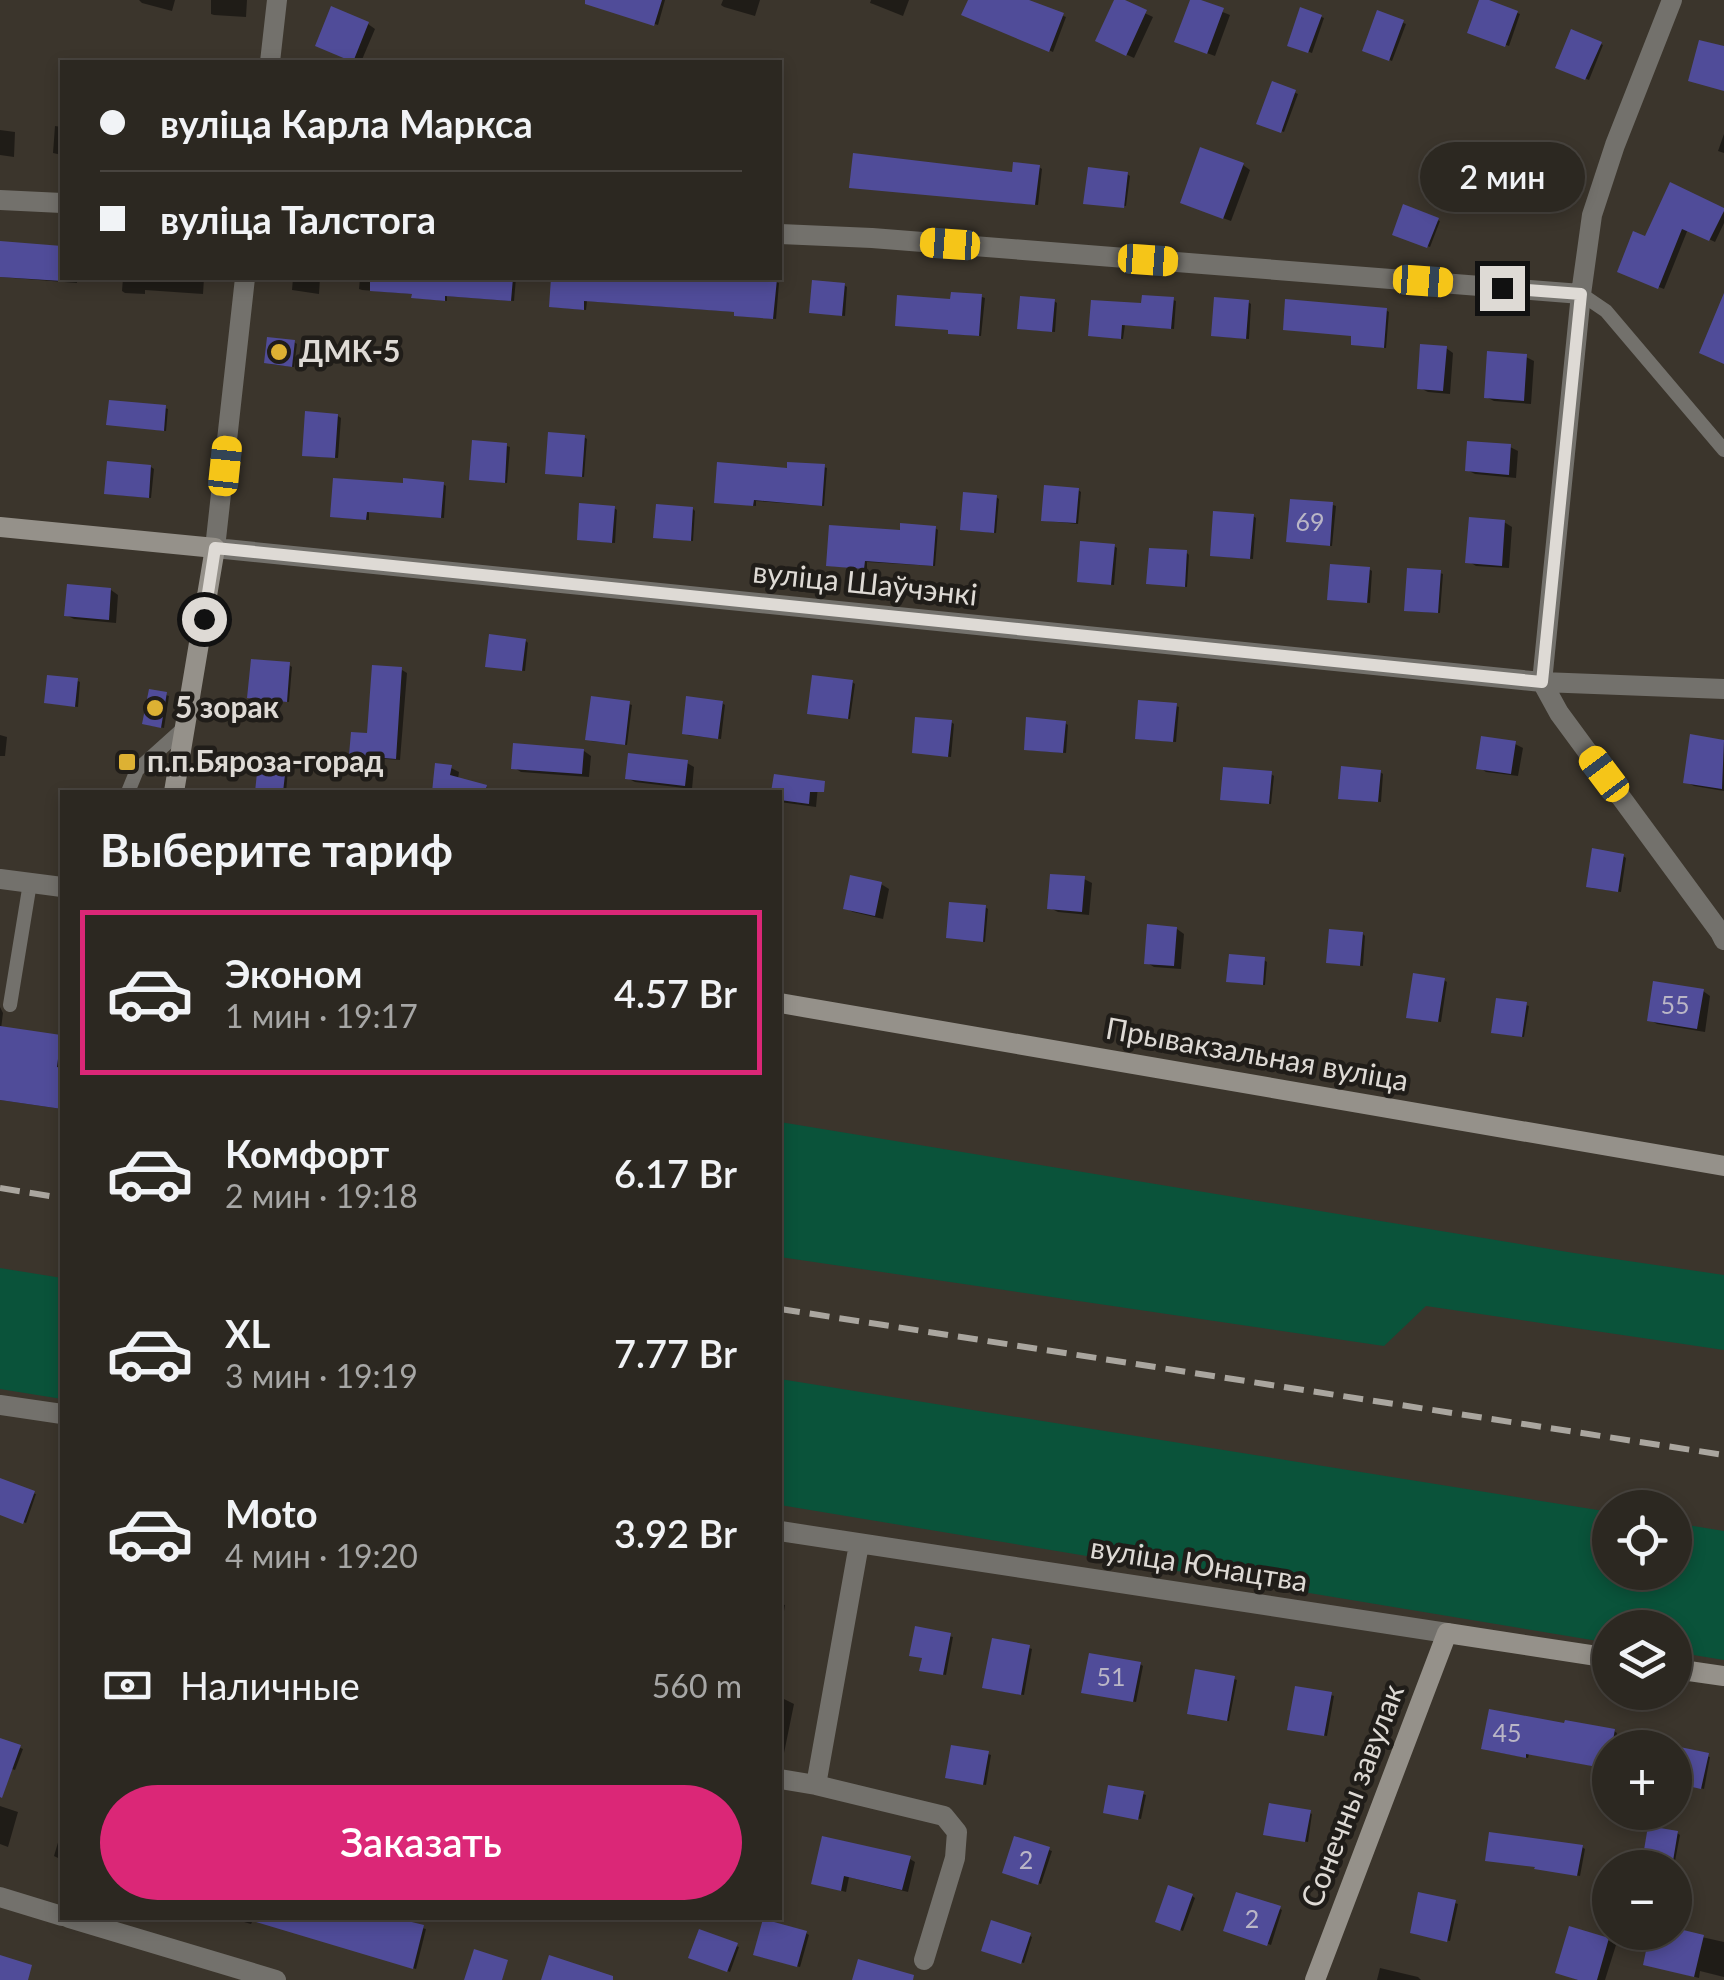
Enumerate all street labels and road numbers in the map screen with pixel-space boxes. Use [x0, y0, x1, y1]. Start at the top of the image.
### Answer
street label: вуліца Шаўчэнкі [751, 552, 979, 612]
street label: Прывакзальная вуліца [1103, 1009, 1411, 1097]
street label: вуліца Юнацтва [1088, 1528, 1310, 1598]
street label: Сонечны завулак [1292, 1678, 1410, 1912]

